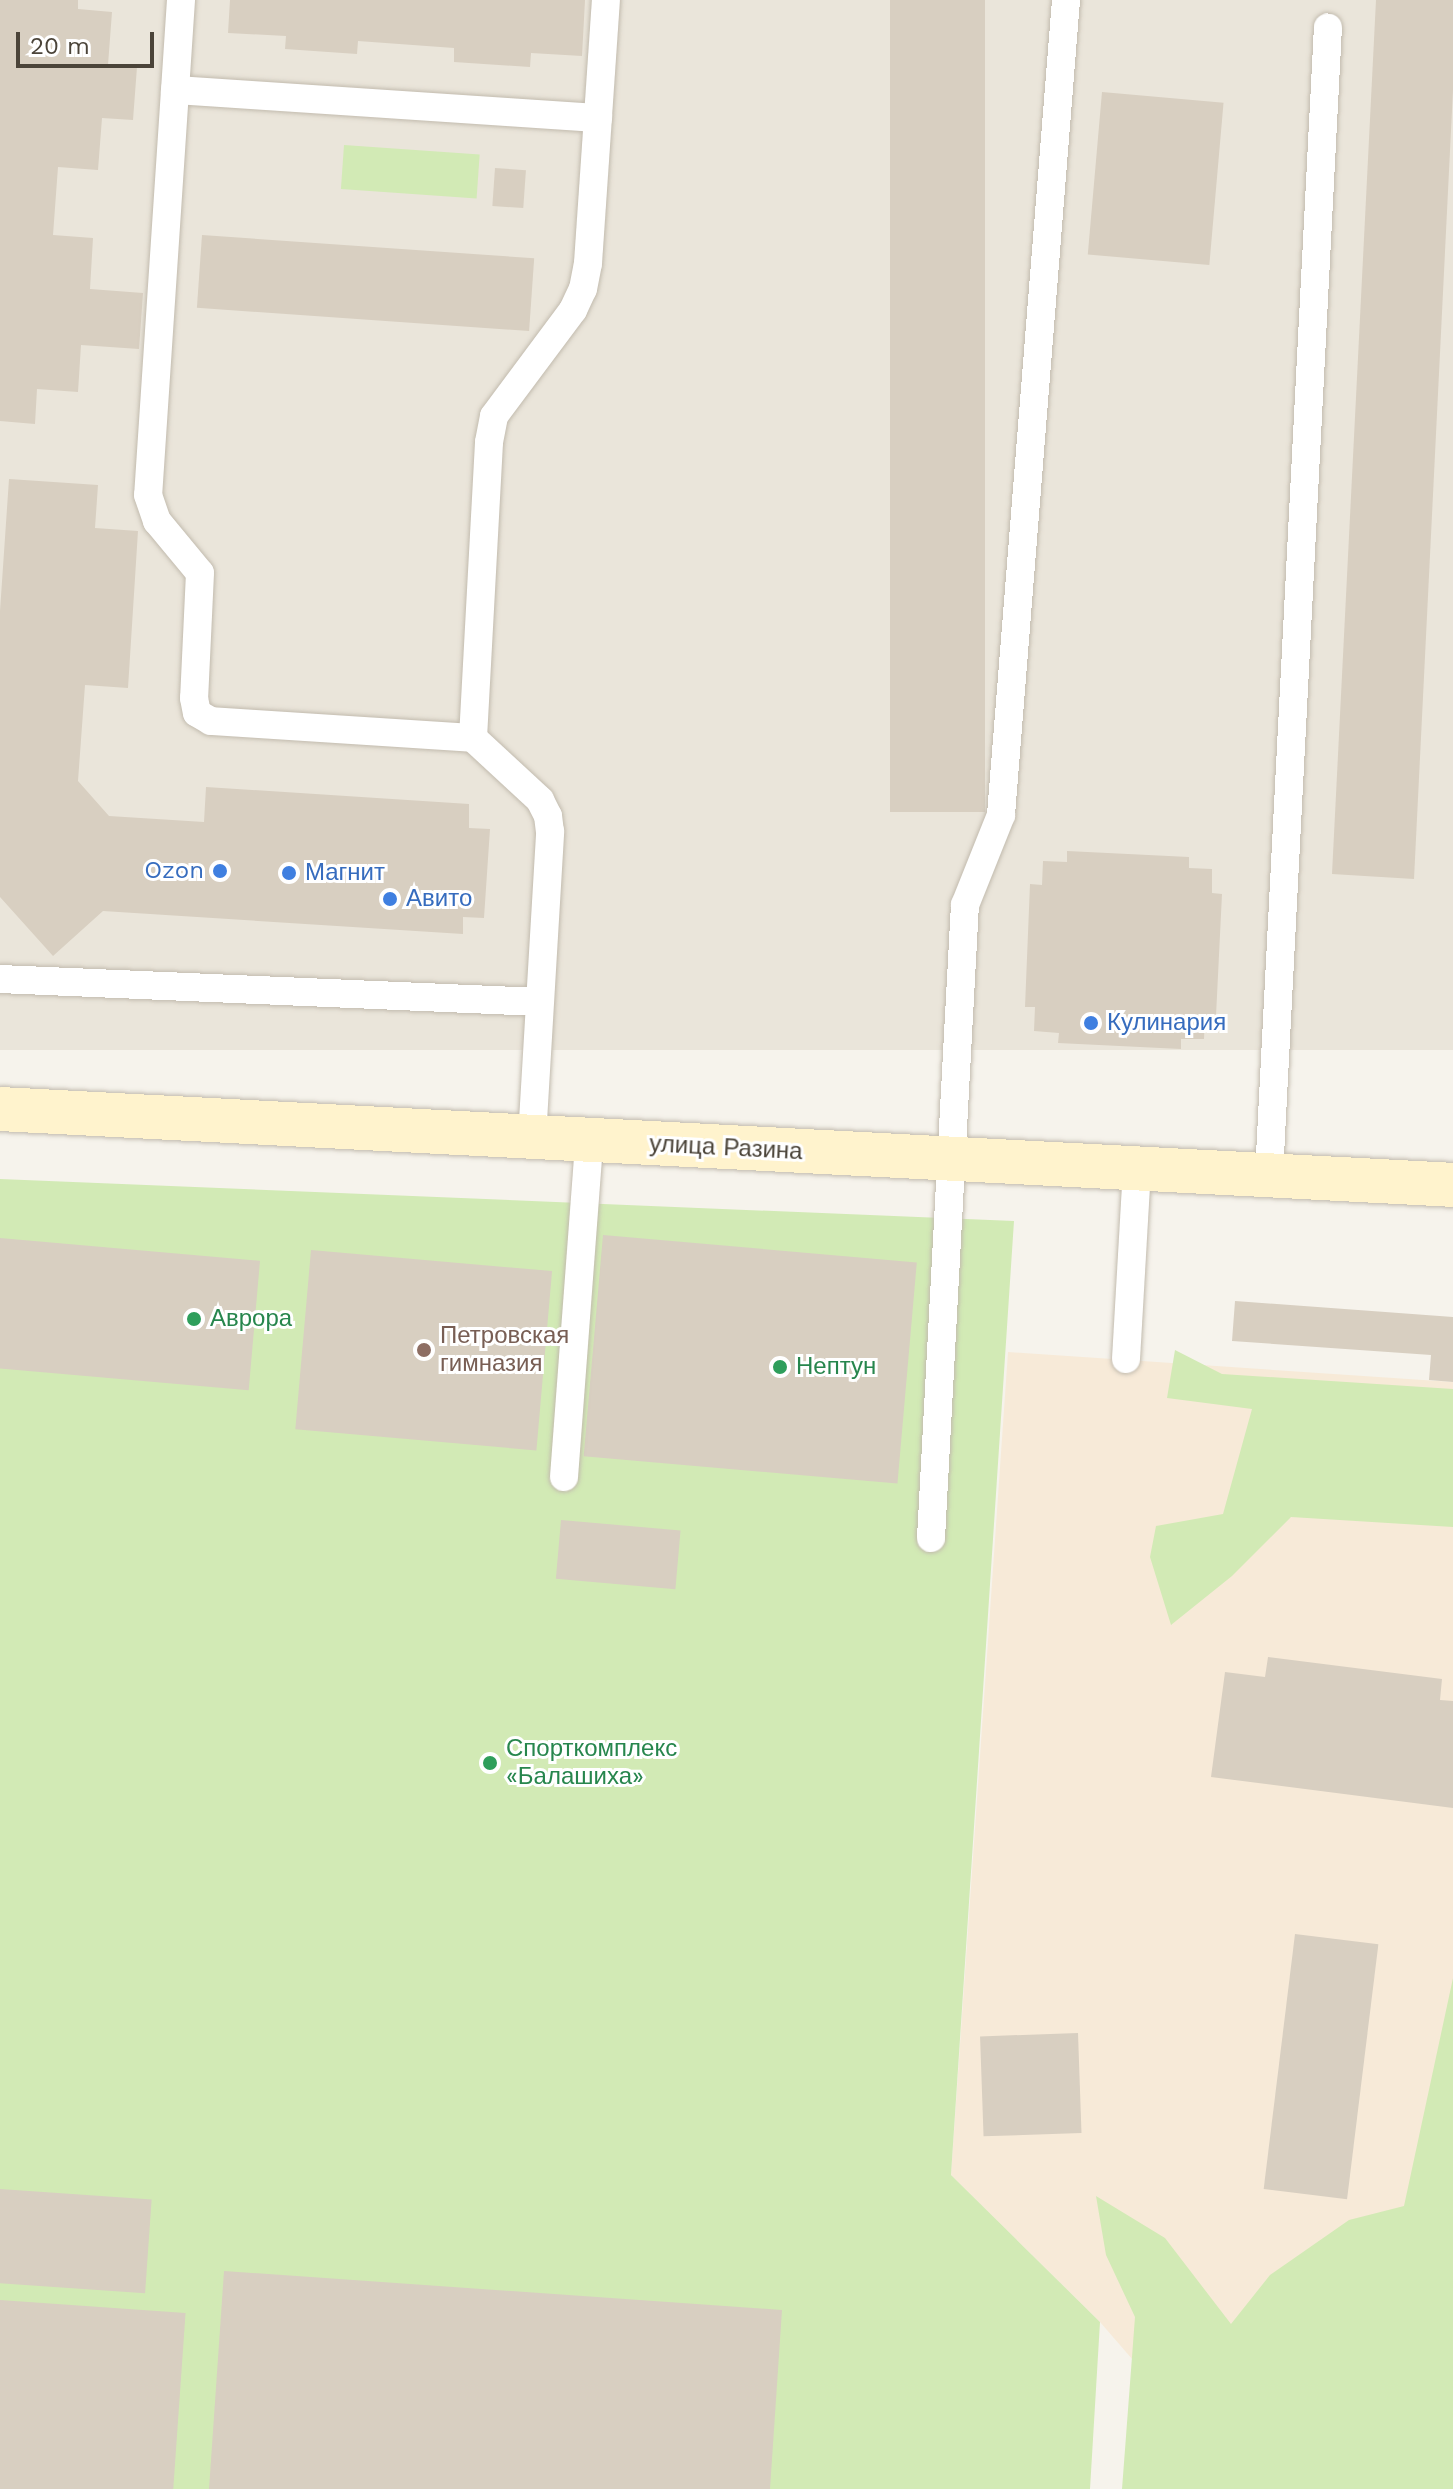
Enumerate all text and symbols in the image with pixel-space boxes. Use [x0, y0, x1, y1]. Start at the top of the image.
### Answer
scale bar [20, 16, 158, 66]
text: 20 m [30, 32, 90, 60]
place label: Ozon [144, 857, 204, 885]
place label: Магнит [305, 859, 385, 887]
marker: Ozon [211, 862, 229, 880]
marker: Магнит [280, 864, 298, 882]
place label: Авито [406, 885, 472, 913]
marker: Авито [381, 890, 399, 908]
place label: Кулинария [1107, 1009, 1226, 1037]
marker: Кулинария [1082, 1014, 1100, 1032]
street label: улица Разина [649, 1130, 803, 1166]
place label: Аврора [210, 1305, 292, 1333]
marker: Аврора [185, 1310, 203, 1328]
place label: Петровская гимназия [440, 1322, 569, 1378]
marker: Петровская гимназия [415, 1341, 433, 1359]
place label: Нептун [796, 1353, 876, 1381]
marker: Нептун [771, 1358, 789, 1376]
place label: Спорткомплекс «Балашиха» [506, 1735, 677, 1791]
marker: Спорткомплекс «Балашиха» [481, 1754, 499, 1772]

